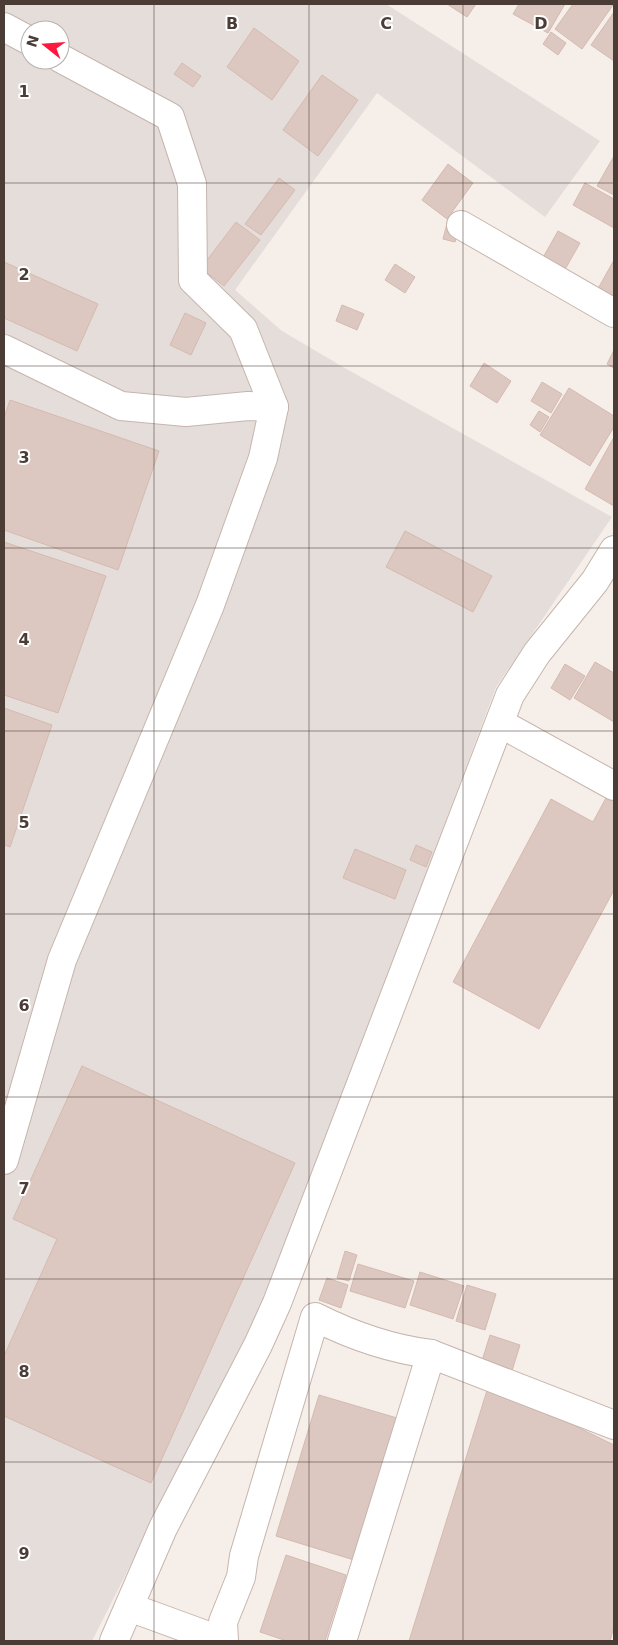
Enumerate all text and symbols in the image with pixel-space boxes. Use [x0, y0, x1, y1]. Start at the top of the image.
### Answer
text: B [226, 14, 238, 33]
text: C [380, 14, 392, 33]
text: D [534, 14, 548, 33]
north arrow [20, 20, 70, 70]
text: N [23, 33, 42, 49]
text: 1 [18, 82, 30, 101]
text: 2 [18, 265, 30, 284]
text: 3 [18, 448, 30, 467]
text: 4 [18, 630, 30, 649]
text: 5 [18, 813, 30, 832]
text: 6 [18, 996, 30, 1015]
text: 7 [18, 1179, 30, 1198]
text: 8 [18, 1362, 30, 1381]
text: 9 [18, 1544, 30, 1563]

